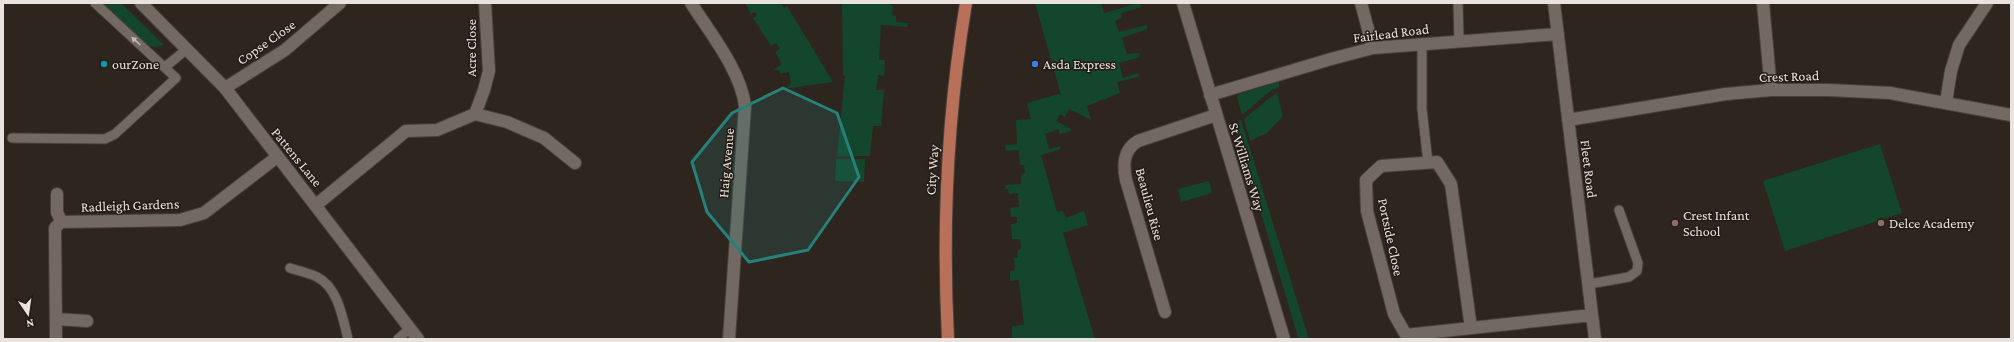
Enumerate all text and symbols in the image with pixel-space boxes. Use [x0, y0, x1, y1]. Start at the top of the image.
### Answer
street label: Copse Close [234, 16, 298, 68]
street label: Acre Close [463, 19, 479, 77]
street label: Fairlead Road [1352, 20, 1430, 46]
one-way arrow [131, 36, 141, 46]
place label: ourZone [112, 56, 159, 72]
place label: Asda Express [1043, 56, 1116, 72]
marker: ourZone [99, 59, 109, 69]
marker: Asda Express [1030, 59, 1040, 69]
street label: Crest Road [1759, 67, 1820, 85]
street label: St Williams Way [1226, 121, 1268, 214]
street label: Pattens Lane [268, 124, 326, 190]
street label: Haig Avenue [715, 127, 737, 199]
street label: Fleet Road [1577, 139, 1601, 200]
street label: City Way [922, 144, 942, 196]
street label: Beaulieu Rise [1133, 166, 1167, 242]
street label: Radleigh Gardens [81, 195, 179, 215]
street label: Portside Close [1375, 197, 1407, 277]
place label: Crest Infant School [1683, 207, 1750, 239]
place label: Delce Academy [1889, 215, 1975, 231]
marker: Crest Infant School [1670, 218, 1680, 228]
marker: Delce Academy [1876, 218, 1886, 228]
north arrow [8, 294, 48, 334]
text: N [25, 317, 35, 331]

